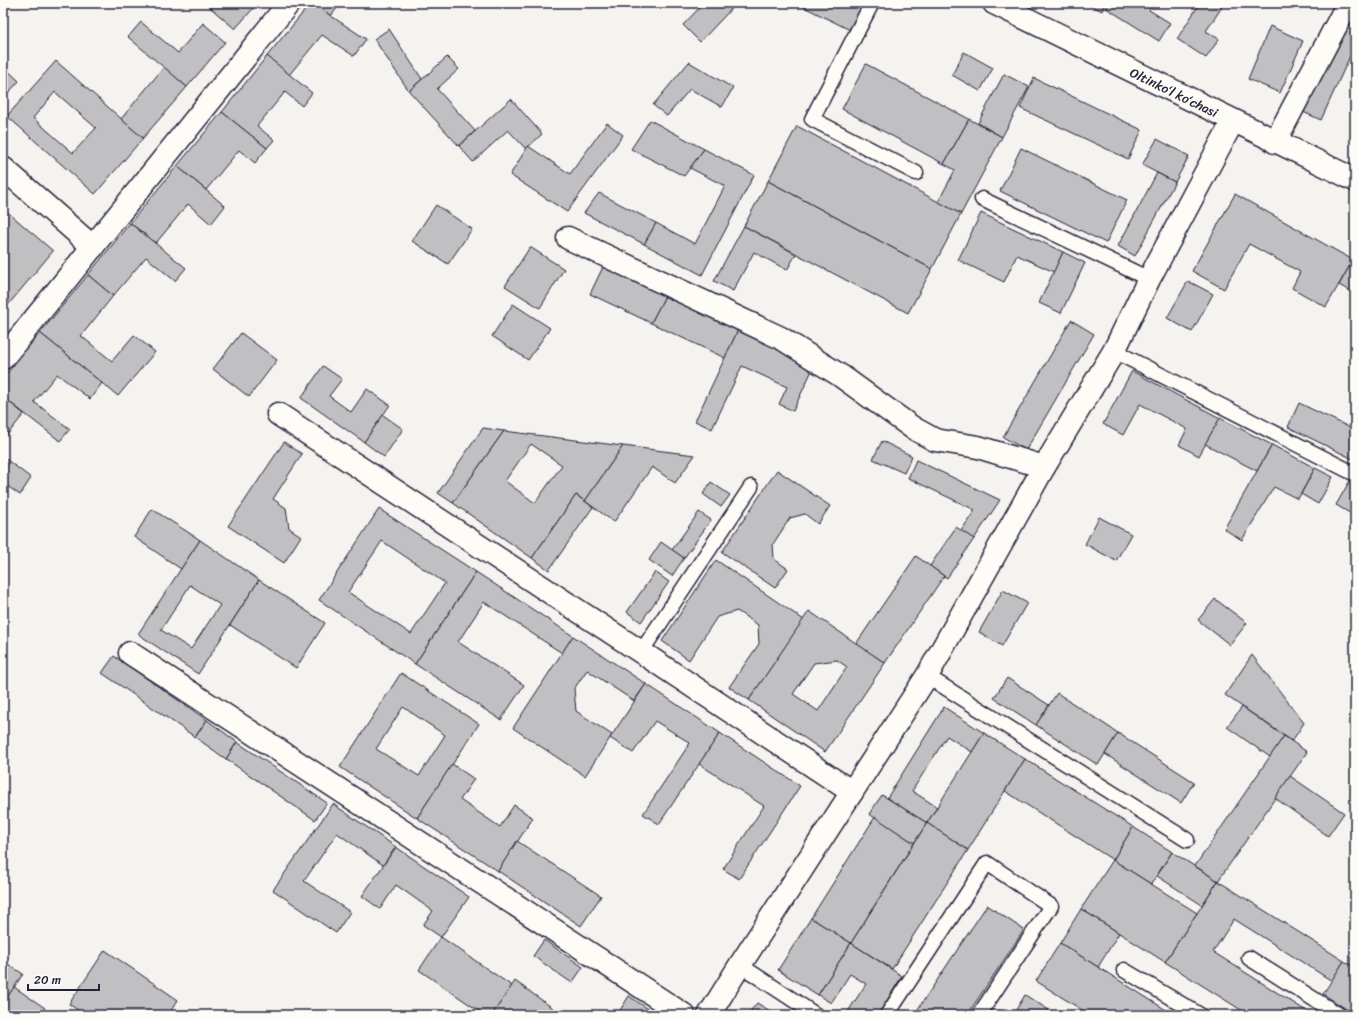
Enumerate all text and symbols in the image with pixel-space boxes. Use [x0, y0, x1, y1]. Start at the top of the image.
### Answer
street label: Oltinkoʻl koʻchasi [1126, 61, 1222, 124]
scale bar [28, 966, 99, 992]
text: 20 m [34, 969, 61, 991]

